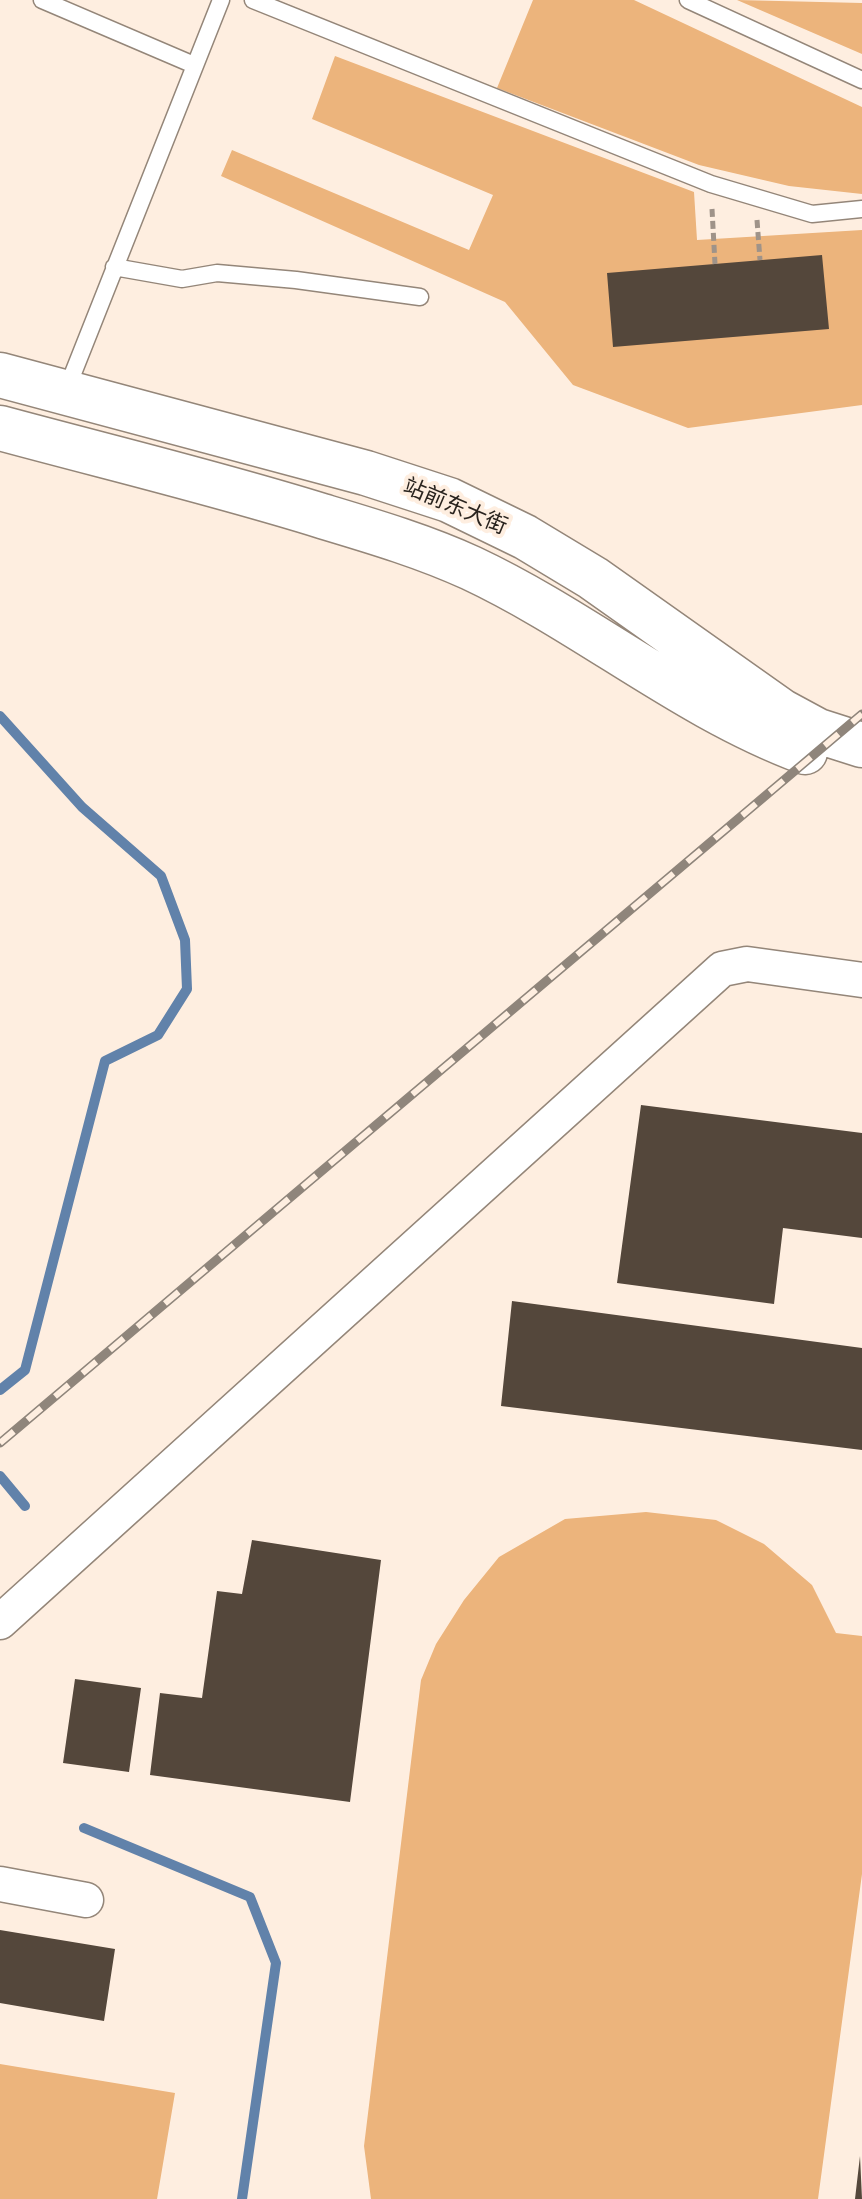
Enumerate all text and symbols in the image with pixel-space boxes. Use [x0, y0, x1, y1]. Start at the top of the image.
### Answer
street label: 站前东大街 [399, 473, 511, 541]

